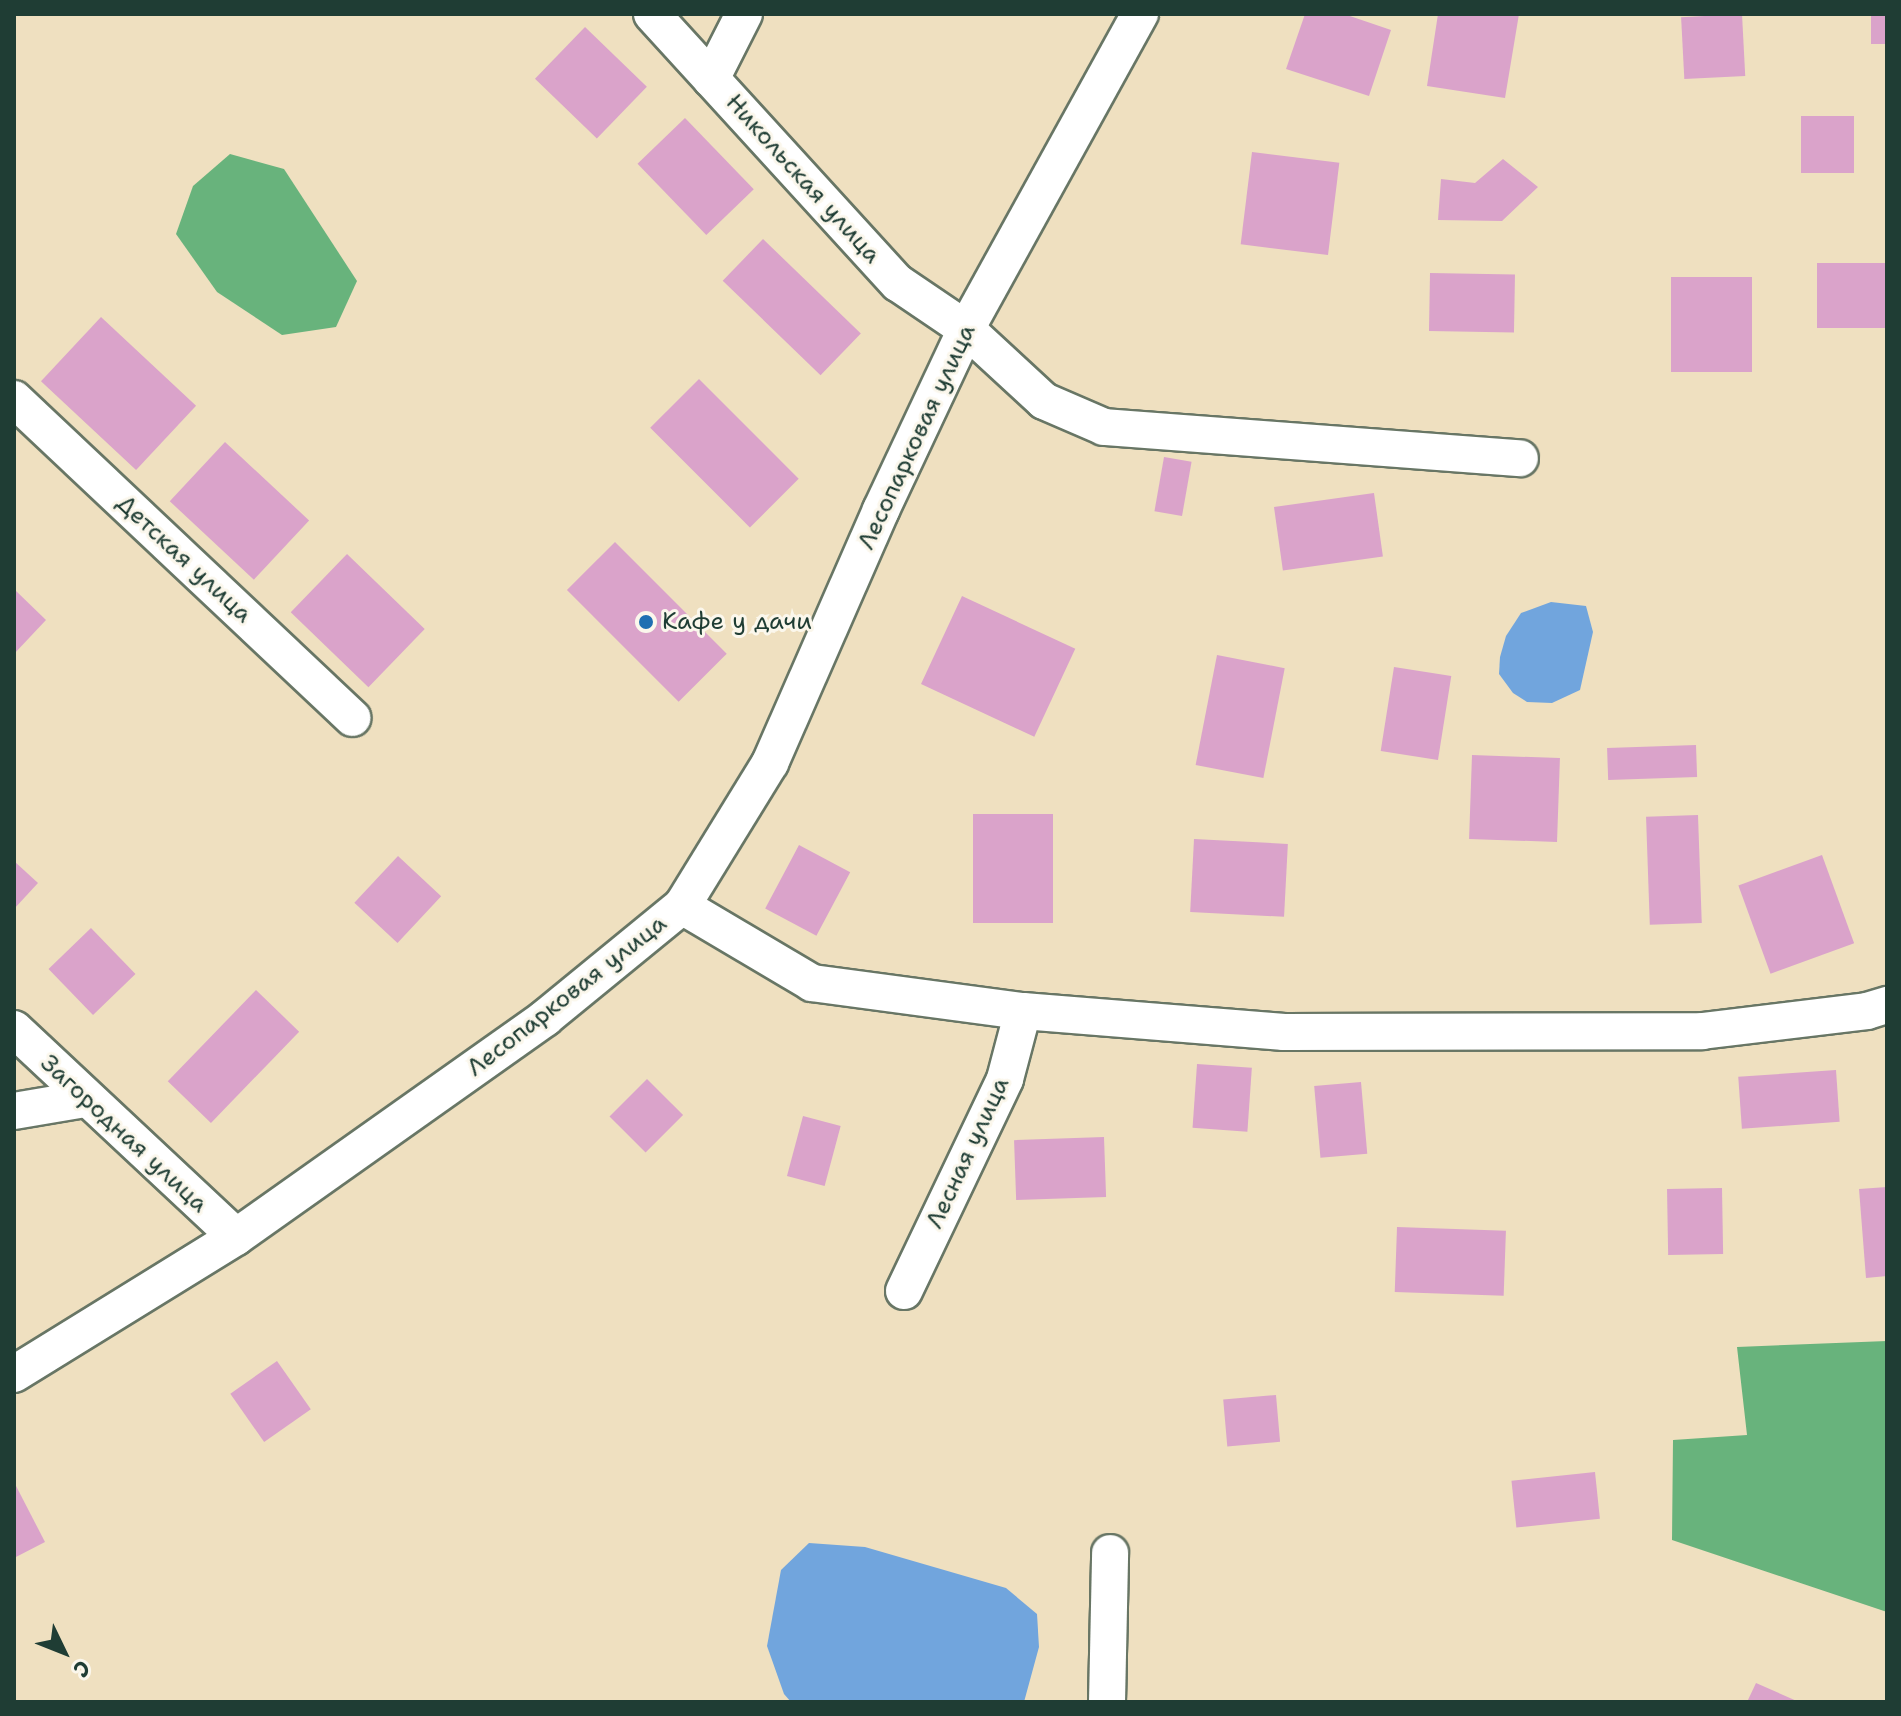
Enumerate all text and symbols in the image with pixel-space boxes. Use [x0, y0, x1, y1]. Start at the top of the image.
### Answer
street label: Никольская улица [719, 88, 887, 270]
street label: Лесопарковая улица [852, 320, 982, 554]
street label: Детская улица [110, 489, 258, 629]
place label: Кафе у дачи [662, 608, 812, 636]
marker: Кафе у дачи [637, 613, 655, 631]
street label: Лесопарковая улица [461, 909, 673, 1083]
street label: Загородная улица [34, 1049, 214, 1219]
street label: Лесная улица [920, 1073, 1016, 1233]
north arrow [24, 1612, 104, 1692]
text: С [67, 1654, 97, 1684]

